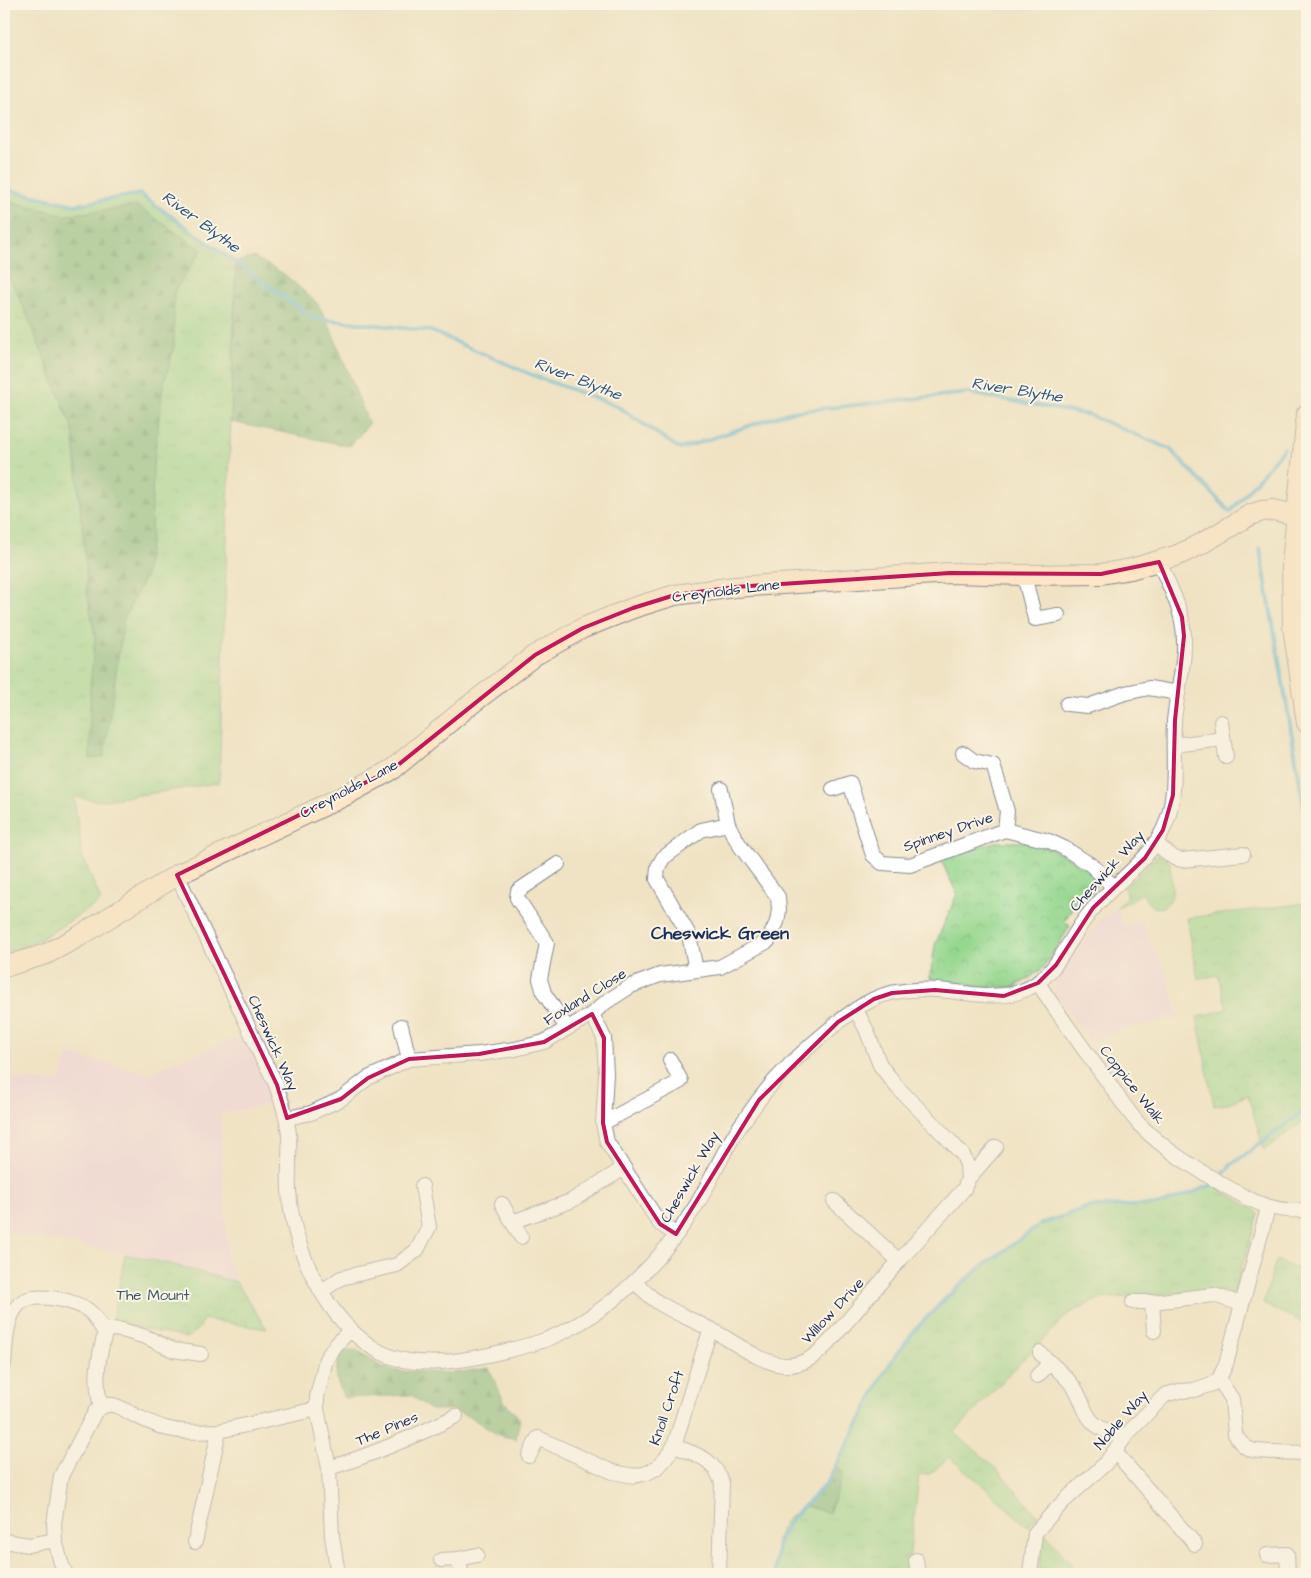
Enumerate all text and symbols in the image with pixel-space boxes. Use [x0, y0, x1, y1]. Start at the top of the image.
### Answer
water label: River Blythe [157, 186, 246, 259]
water label: River Blythe [531, 352, 626, 407]
water label: River Blythe [970, 372, 1065, 409]
street label: Creynolds Lane [671, 574, 781, 609]
street label: Creynolds Lane [296, 754, 402, 825]
street label: Spinney Drive [900, 807, 996, 858]
street label: Cheswick Way [1065, 826, 1150, 917]
district label: Cheswick Green [651, 921, 789, 946]
street label: Foxland Close [540, 963, 630, 1031]
street label: Cheswick Way [242, 992, 303, 1095]
street label: Coppice Walk [1094, 1041, 1170, 1129]
street label: Cheswick Way [655, 1127, 726, 1227]
street label: Willow Drive [797, 1273, 869, 1349]
park label: The Mount [117, 1285, 189, 1306]
street label: Knoll Croft [644, 1368, 690, 1448]
street label: Noble Way [1089, 1386, 1154, 1455]
street label: The Pines [353, 1406, 422, 1452]

